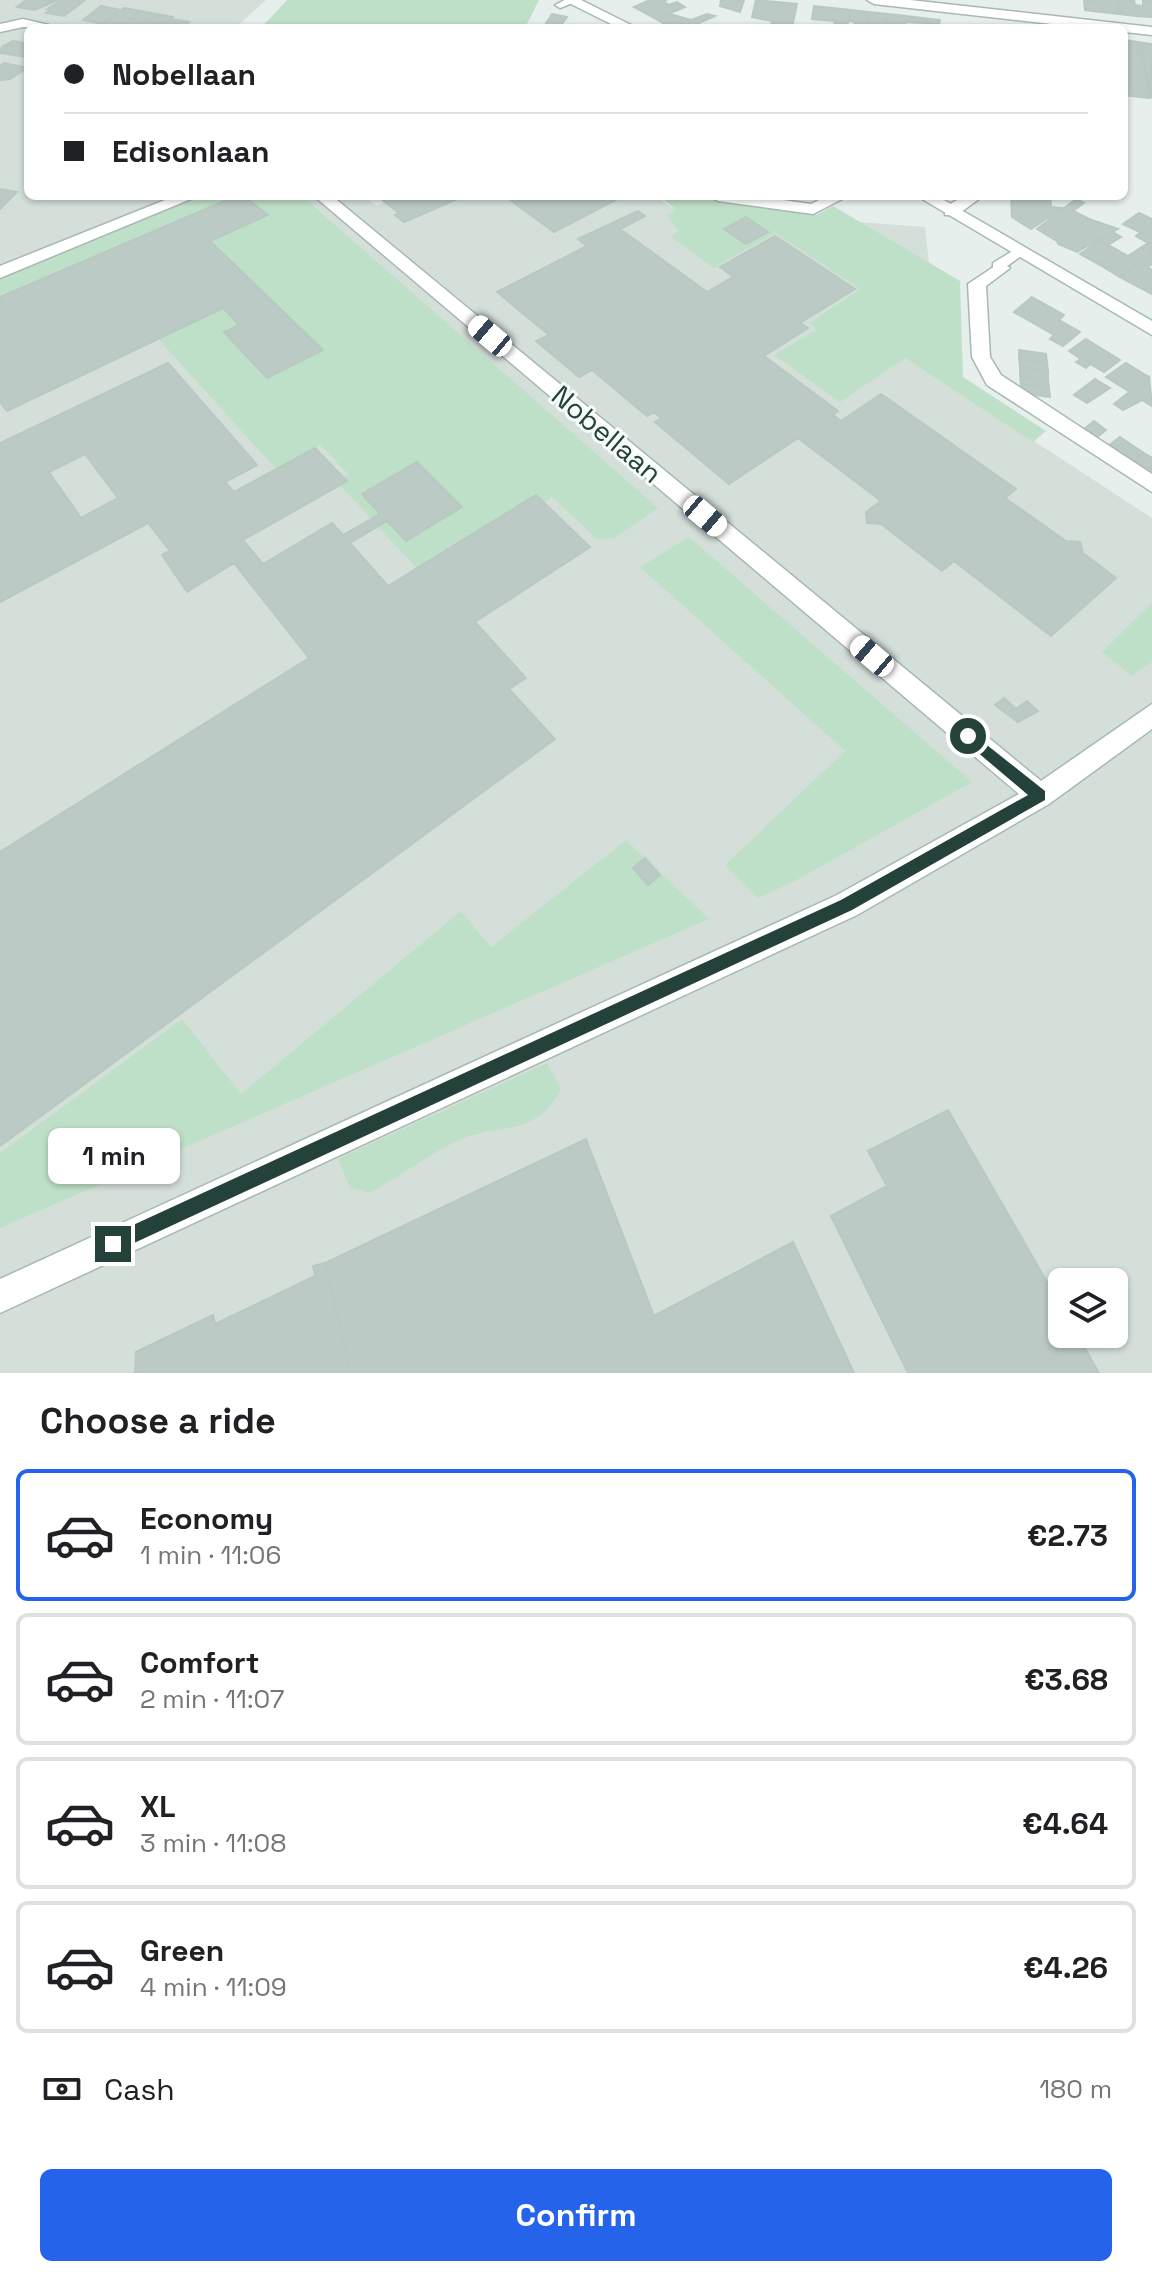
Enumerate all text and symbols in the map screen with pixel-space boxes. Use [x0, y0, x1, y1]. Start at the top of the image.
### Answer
text: Nobellaan [112, 55, 256, 94]
text: Edisonlaan [112, 132, 269, 171]
car [464, 311, 516, 361]
street label: Nobellaan [544, 377, 670, 491]
car [679, 491, 731, 541]
car [846, 631, 898, 681]
route start [950, 718, 986, 754]
callout: 1 min [47, 1128, 179, 1184]
text: 1 min [82, 1139, 146, 1173]
route end [95, 1226, 131, 1262]
map controls [1048, 1268, 1128, 1348]
button: layers [1048, 1268, 1128, 1348]
text: Choose a ride [40, 1398, 276, 1444]
icon: car [44, 1499, 116, 1571]
text: Economy [140, 1499, 273, 1538]
text: €2.73 [1027, 1516, 1108, 1555]
text: 1 min · 11:06 [140, 1538, 281, 1572]
icon: car [44, 1643, 116, 1715]
text: Comfort [140, 1643, 259, 1682]
text: €3.68 [1024, 1660, 1108, 1699]
text: 2 min · 11:07 [140, 1682, 284, 1716]
icon: car [44, 1787, 116, 1859]
text: XL [140, 1787, 176, 1826]
text: €4.64 [1022, 1804, 1108, 1843]
text: 3 min · 11:08 [140, 1826, 286, 1860]
icon: car [44, 1931, 116, 2003]
text: Green [140, 1931, 224, 1970]
text: €4.26 [1023, 1948, 1108, 1987]
text: 4 min · 11:09 [140, 1970, 287, 2004]
icon: cash [40, 2067, 84, 2111]
text: Cash [104, 2070, 175, 2109]
text: 180 m [1039, 2072, 1112, 2106]
button: Confirm [40, 2169, 1112, 2261]

